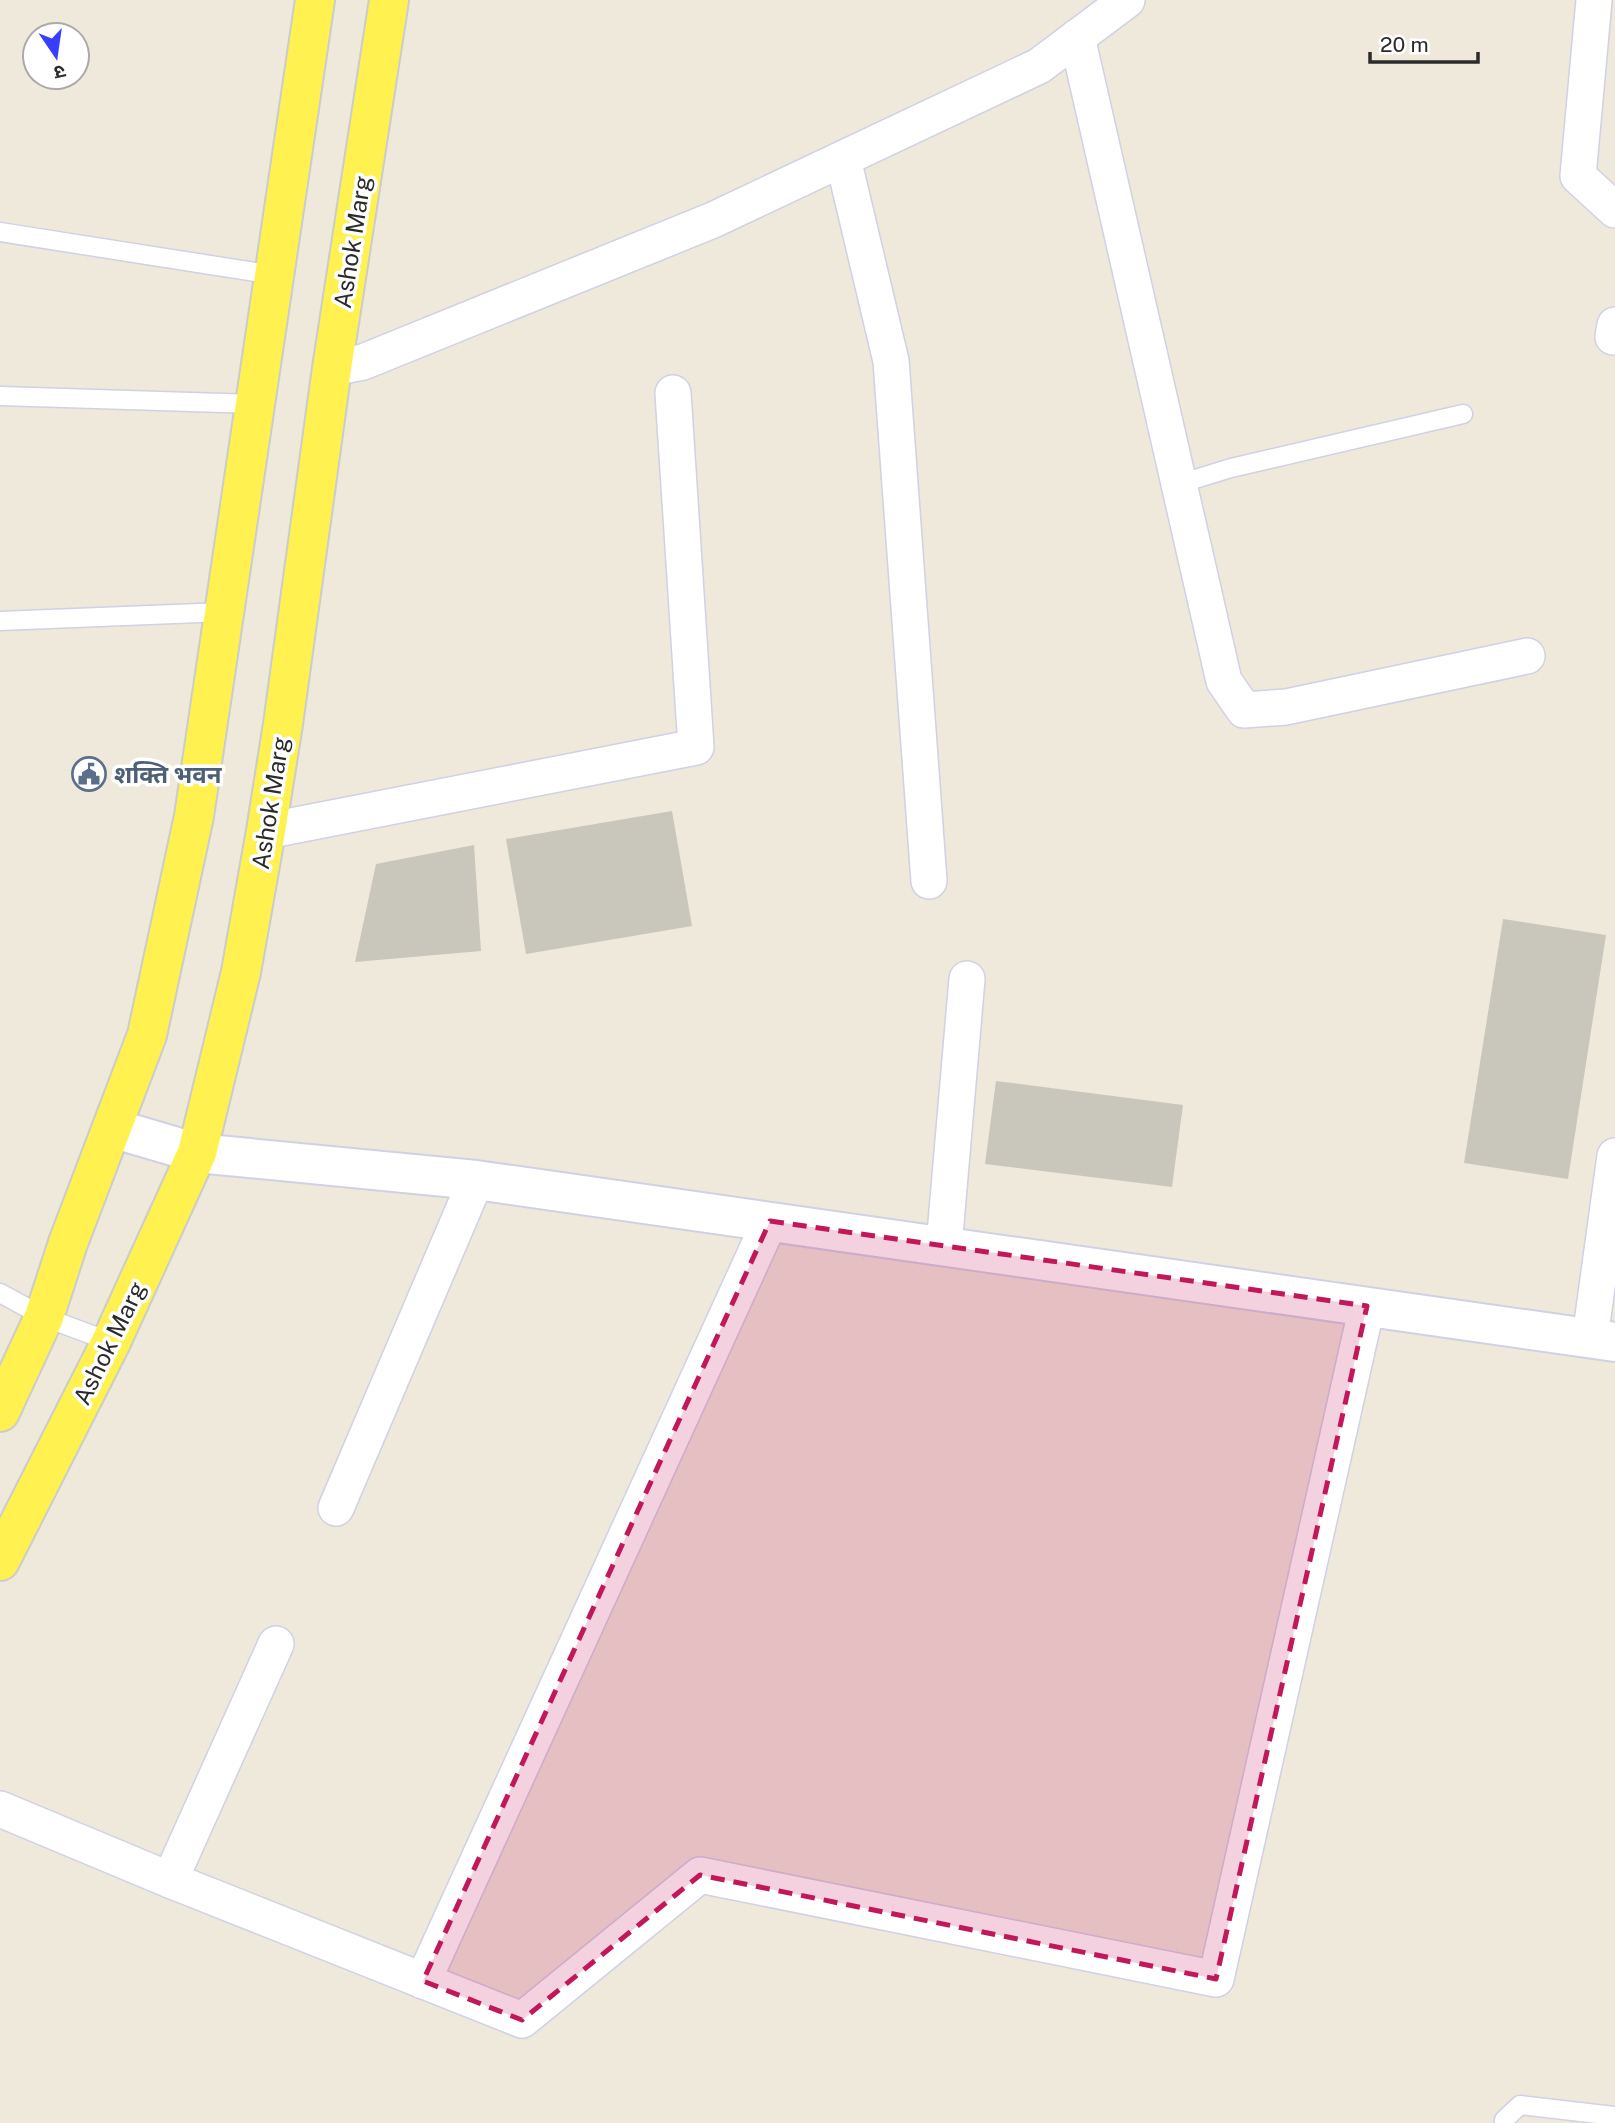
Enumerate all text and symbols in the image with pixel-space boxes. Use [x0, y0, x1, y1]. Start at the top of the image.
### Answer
north arrow [21, 21, 91, 91]
scale bar [1370, 21, 1478, 65]
text: 20 m [1380, 32, 1429, 57]
text: उ [51, 61, 68, 85]
street label: Ashok Marg [328, 174, 376, 310]
street label: Ashok Marg [246, 735, 294, 871]
public building icon: शक्ति भवन [70, 755, 108, 793]
place label: शक्ति भवन [114, 760, 223, 788]
street label: Ashok Marg [67, 1277, 151, 1409]

